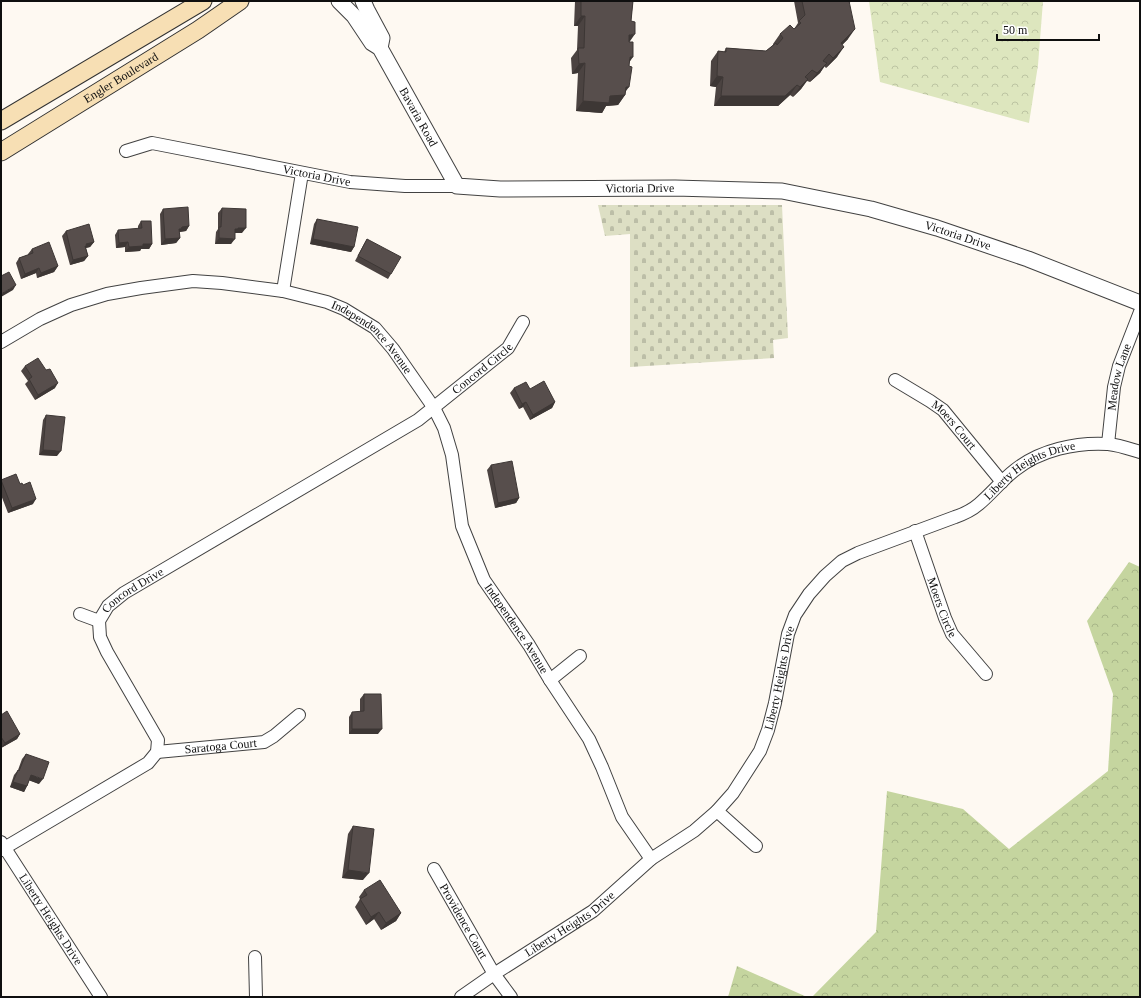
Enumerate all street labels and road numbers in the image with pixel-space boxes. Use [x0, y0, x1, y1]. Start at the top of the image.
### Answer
street label: Engler Boulevard [81, 49, 161, 106]
street label: Bavaria Road [396, 85, 441, 149]
street label: Victoria Drive [281, 162, 352, 189]
street label: Victoria Drive [605, 181, 674, 195]
street label: Victoria Drive [923, 218, 993, 253]
street label: Independence Avenue [329, 298, 415, 376]
street label: Concord Circle [449, 341, 516, 397]
street label: Meadow Lane [1105, 341, 1134, 411]
street label: Moers Court [929, 397, 980, 453]
street label: Liberty Heights Drive [981, 439, 1076, 503]
street label: Concord Drive [99, 564, 166, 615]
street label: Moers Circle [925, 575, 959, 641]
street label: Independence Avenue [481, 581, 551, 676]
street label: Liberty Heights Drive [761, 624, 797, 732]
street label: Saratoga Court [184, 736, 258, 756]
street label: Liberty Heights Drive [16, 871, 86, 968]
street label: Providence Court [437, 881, 491, 962]
street label: Liberty Heights Drive [522, 888, 617, 960]

